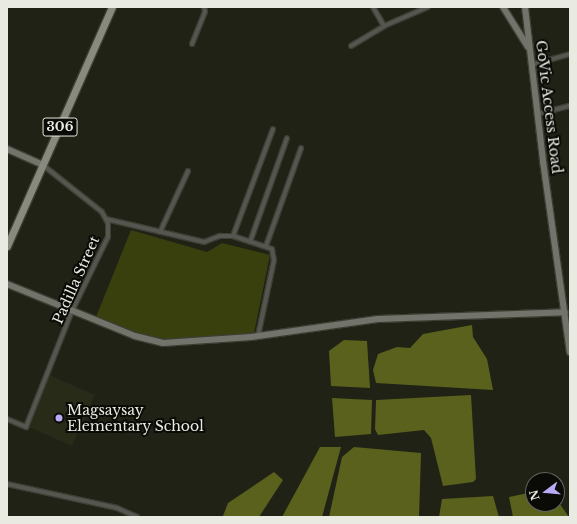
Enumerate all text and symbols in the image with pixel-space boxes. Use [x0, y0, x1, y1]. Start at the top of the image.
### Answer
street label: GoVic Access Road [532, 39, 566, 175]
road number: 306 [42, 116, 78, 138]
street label: Padilla Street [49, 233, 103, 327]
place label: Magsaysay Elementary School [67, 402, 204, 434]
marker: Magsaysay Elementary School [54, 413, 64, 423]
north arrow [525, 472, 565, 512]
text: N [526, 488, 543, 502]

